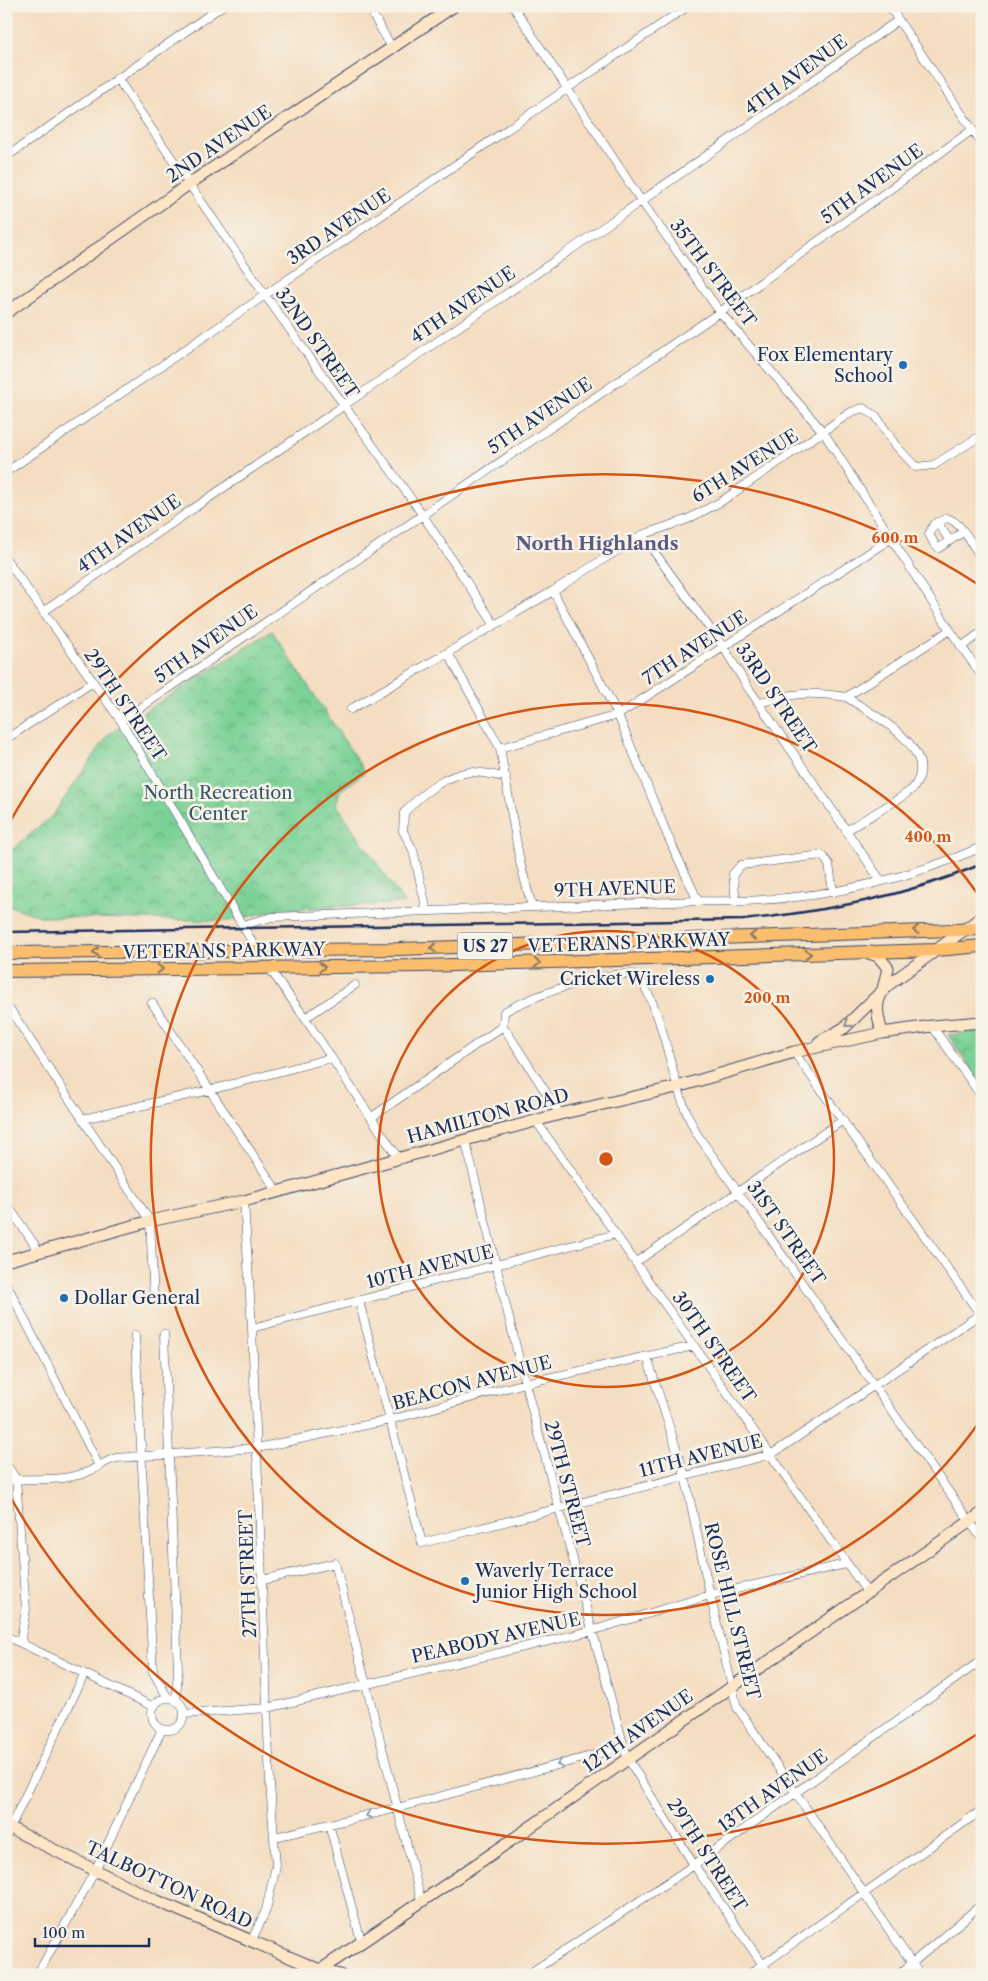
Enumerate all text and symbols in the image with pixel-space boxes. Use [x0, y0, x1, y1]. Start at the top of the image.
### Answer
street label: 4TH AVENUE [740, 30, 852, 120]
street label: 2ND AVENUE [162, 101, 276, 187]
street label: 5TH AVENUE [817, 139, 927, 229]
street label: 3RD AVENUE [283, 184, 395, 270]
street label: 35TH STREET [665, 215, 761, 332]
street label: 4TH AVENUE [406, 262, 520, 348]
street label: 32ND STREET [271, 283, 364, 403]
place label: Fox Elementary School [757, 344, 894, 387]
marker: Fox Elementary School [897, 359, 909, 371]
street label: 5TH AVENUE [484, 373, 596, 459]
street label: 6TH AVENUE [688, 424, 802, 508]
street label: 4TH AVENUE [73, 490, 185, 578]
text: 600 m [872, 528, 918, 547]
district label: North Highlands [515, 532, 679, 555]
street label: 5TH AVENUE [150, 600, 262, 688]
street label: 7TH AVENUE [639, 606, 751, 690]
street label: 33RD STREET [731, 639, 821, 758]
street label: 29TH STREET [79, 645, 171, 766]
park label: North Recreation Center [143, 782, 293, 825]
text: 400 m [905, 827, 951, 846]
street label: 9TH AVENUE [554, 876, 676, 902]
one-way arrow [911, 924, 919, 935]
street label: VETERANS PARKWAY [526, 928, 732, 958]
one-way arrow [749, 931, 756, 941]
road number: US 27 [458, 932, 512, 959]
street label: VETERANS PARKWAY [121, 938, 327, 964]
one-way arrow [429, 943, 437, 953]
one-way arrow [92, 947, 100, 957]
one-way arrow [804, 949, 812, 960]
one-way arrow [534, 958, 542, 968]
one-way arrow [319, 962, 327, 972]
one-way arrow [156, 964, 164, 974]
place label: Cricket Wireless [560, 968, 700, 990]
marker: Cricket Wireless [704, 973, 716, 985]
text: 200 m [744, 988, 790, 1007]
one-way arrow [844, 1018, 853, 1027]
street label: HAMILTON ROAD [405, 1084, 571, 1148]
centre of rings [597, 1150, 615, 1168]
street label: 31ST STREET [742, 1177, 830, 1290]
street label: 10TH AVENUE [364, 1241, 496, 1293]
place label: Dollar General [74, 1287, 200, 1309]
street label: 30TH STREET [667, 1287, 761, 1407]
marker: Dollar General [58, 1292, 70, 1304]
street label: BEACON AVENUE [390, 1351, 554, 1415]
street label: 29TH STREET [540, 1418, 595, 1550]
street label: 11TH AVENUE [637, 1430, 765, 1482]
street label: 27TH STREET [235, 1509, 261, 1639]
street label: ROSE HILL STREET [699, 1520, 765, 1702]
place label: Waverly Terrace Junior High School [472, 1560, 637, 1603]
marker: Waverly Terrace Junior High School [459, 1575, 471, 1587]
street label: PEABODY AVENUE [409, 1608, 583, 1668]
street label: 12TH AVENUE [579, 1685, 697, 1777]
street label: 13TH AVENUE [714, 1745, 832, 1837]
one-way arrow [556, 1758, 564, 1768]
street label: 29TH STREET [662, 1794, 752, 1916]
one-way arrow [365, 1809, 373, 1819]
street label: TALBOTTON ROAD [82, 1837, 256, 1933]
scale bar [35, 1916, 149, 1948]
text: 100 m [42, 1923, 85, 1942]

